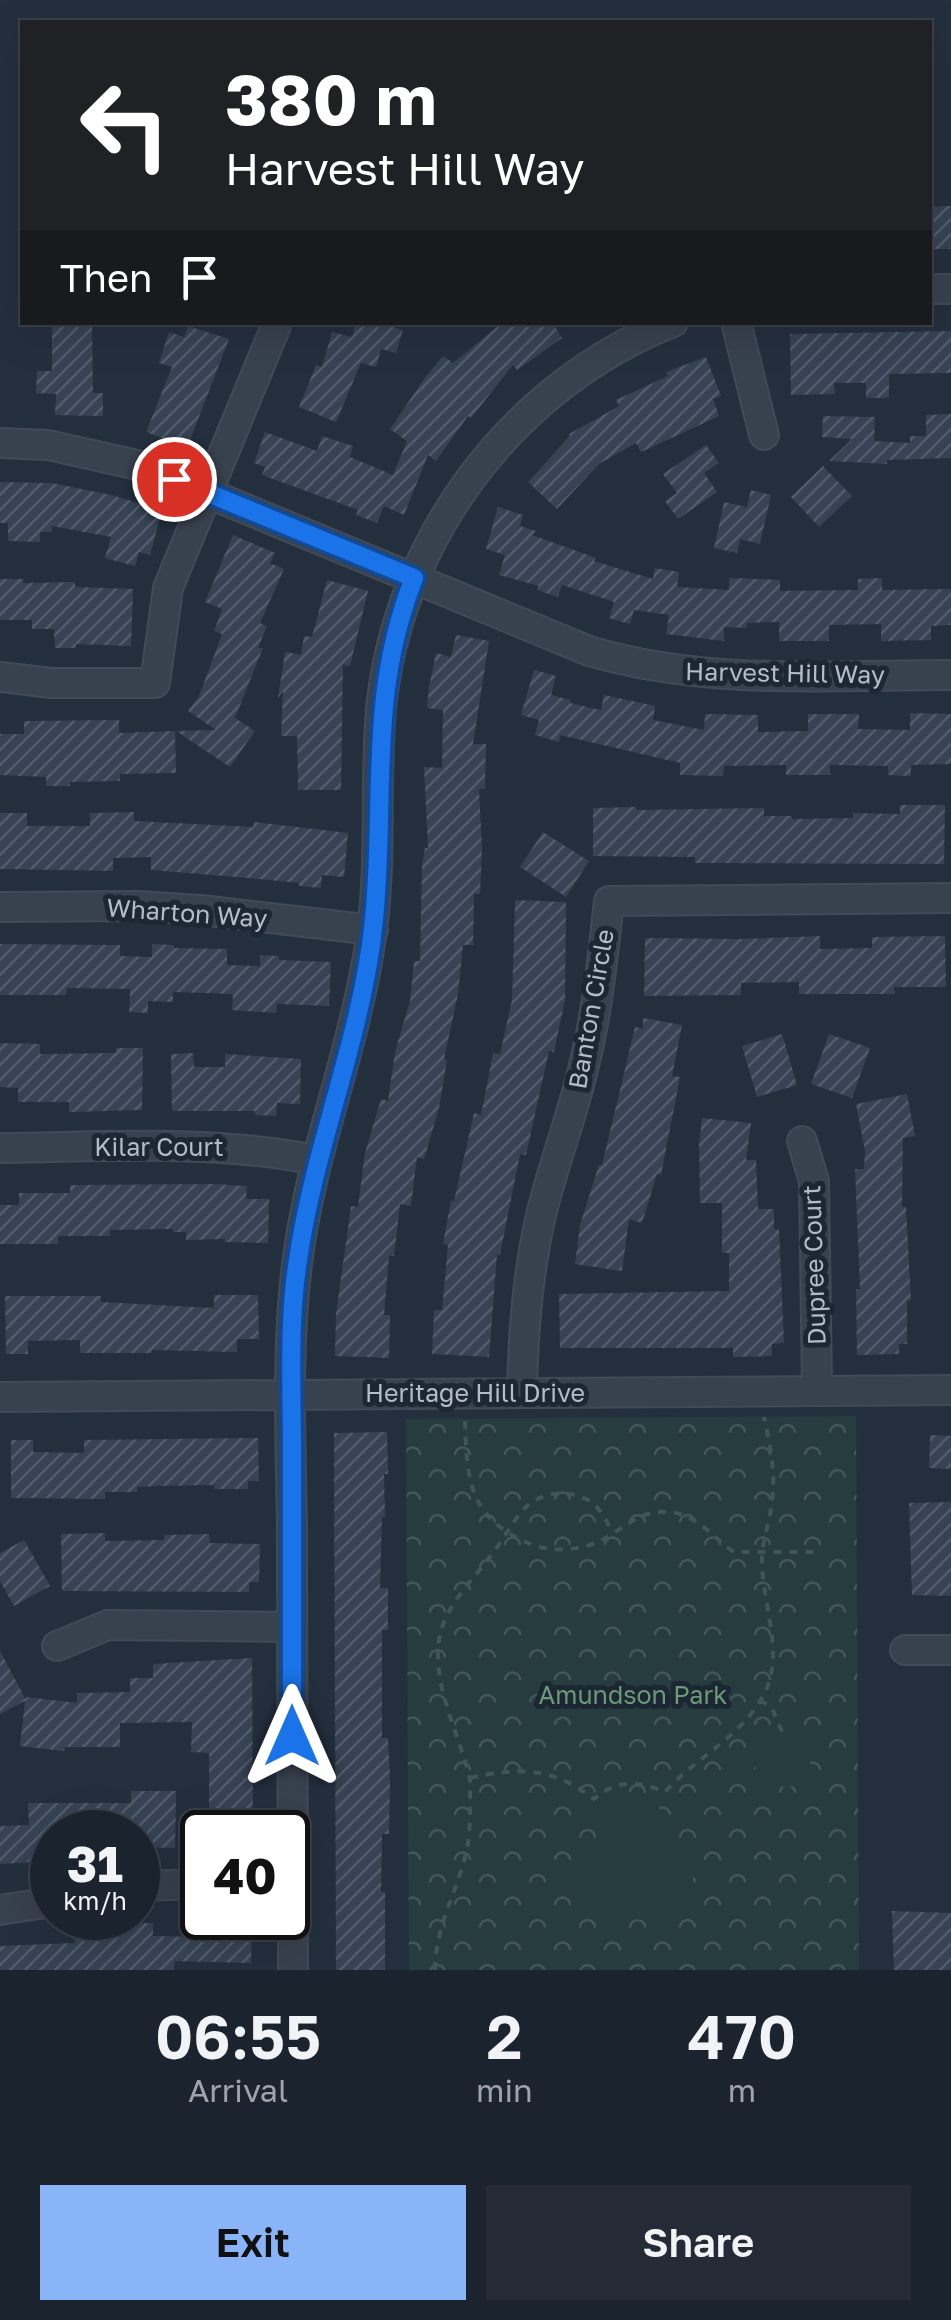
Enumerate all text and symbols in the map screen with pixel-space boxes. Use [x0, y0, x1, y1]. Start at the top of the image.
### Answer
text: 380 m [225, 56, 437, 140]
icon: left [60, 60, 190, 190]
text: Harvest Hill Way [225, 141, 584, 195]
icon: arrive [172, 250, 227, 305]
text: Then [60, 255, 152, 300]
pin [132, 437, 217, 522]
icon: arrive [147, 452, 202, 507]
street label: Harvest Hill Way [685, 655, 885, 690]
street label: Wharton Way [106, 891, 268, 934]
street label: Banton Circle [561, 927, 620, 1091]
street label: Kilar Court [94, 1131, 224, 1162]
street label: Dupree Court [795, 1184, 832, 1346]
street label: Heritage Hill Drive [365, 1377, 585, 1408]
park label: Amundson Park [539, 1679, 727, 1710]
position arrow [240, 1684, 344, 1788]
speed limit sign: 40 [180, 1810, 310, 1940]
text: 31 [67, 1833, 123, 1893]
text: km/h [63, 1885, 127, 1916]
text: 06:55 [155, 2000, 321, 2072]
text: 2 [486, 2000, 522, 2072]
text: 470 [688, 2000, 796, 2072]
text: Arrival [188, 2071, 288, 2109]
text: min [476, 2071, 533, 2109]
text: m [728, 2071, 756, 2109]
button: Exit [40, 2185, 466, 2300]
button: Share [486, 2185, 911, 2300]

